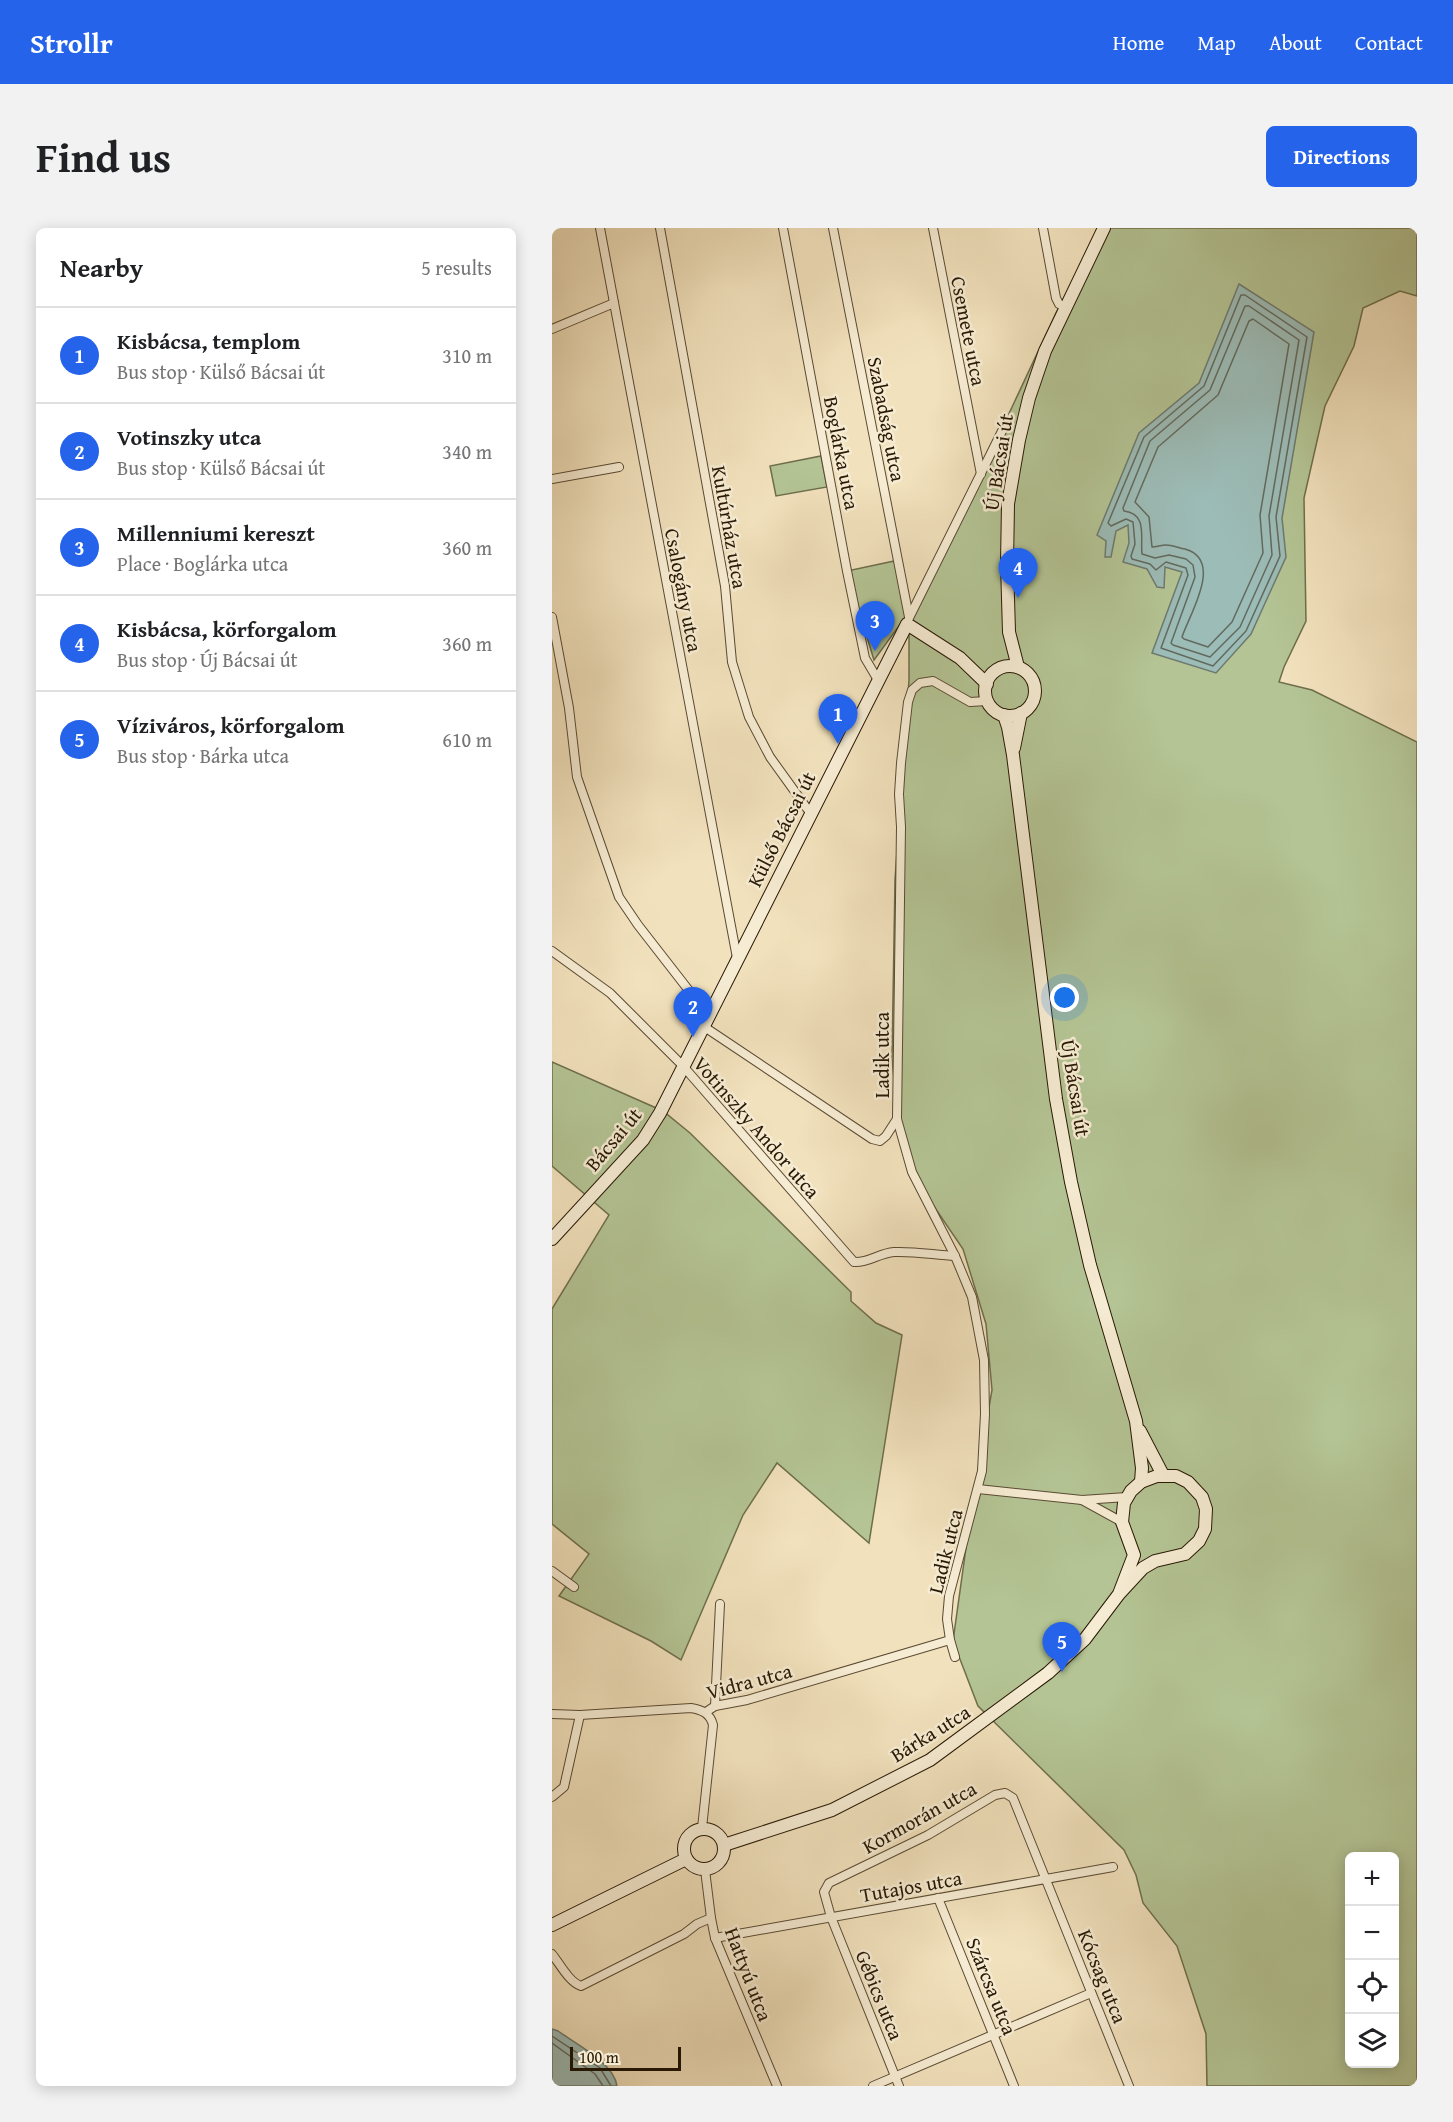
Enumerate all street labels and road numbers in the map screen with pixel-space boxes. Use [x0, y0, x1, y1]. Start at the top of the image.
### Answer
street label: Csemete utca [944, 274, 994, 389]
street label: Szabadság utca [861, 354, 913, 484]
street label: Boglárka utca [817, 394, 867, 513]
street label: Új Bácsai út [976, 411, 1020, 513]
street label: Kultúrház utca [705, 463, 755, 591]
street label: Csalogány utca [658, 526, 710, 655]
street label: Külső Bácsai út [740, 766, 822, 892]
street label: Ladik utca [867, 1011, 896, 1098]
street label: Új Bácsai út [1054, 1037, 1098, 1139]
street label: Votinszky Andor utca [687, 1049, 827, 1205]
street label: Bácsai út [578, 1101, 648, 1177]
street label: Ladik utca [920, 1505, 970, 1596]
street label: Vidra utca [703, 1656, 796, 1706]
street label: Bárka utca [884, 1697, 976, 1769]
street label: Kormorán utca [857, 1773, 982, 1860]
street label: Tutajos utca [858, 1863, 965, 1909]
street label: Hattyú utca [718, 1923, 780, 2026]
street label: Kócsag utca [1071, 1925, 1135, 2028]
street label: Szárcsa utca [959, 1933, 1025, 2040]
street label: Gébics utca [849, 1946, 911, 2045]

